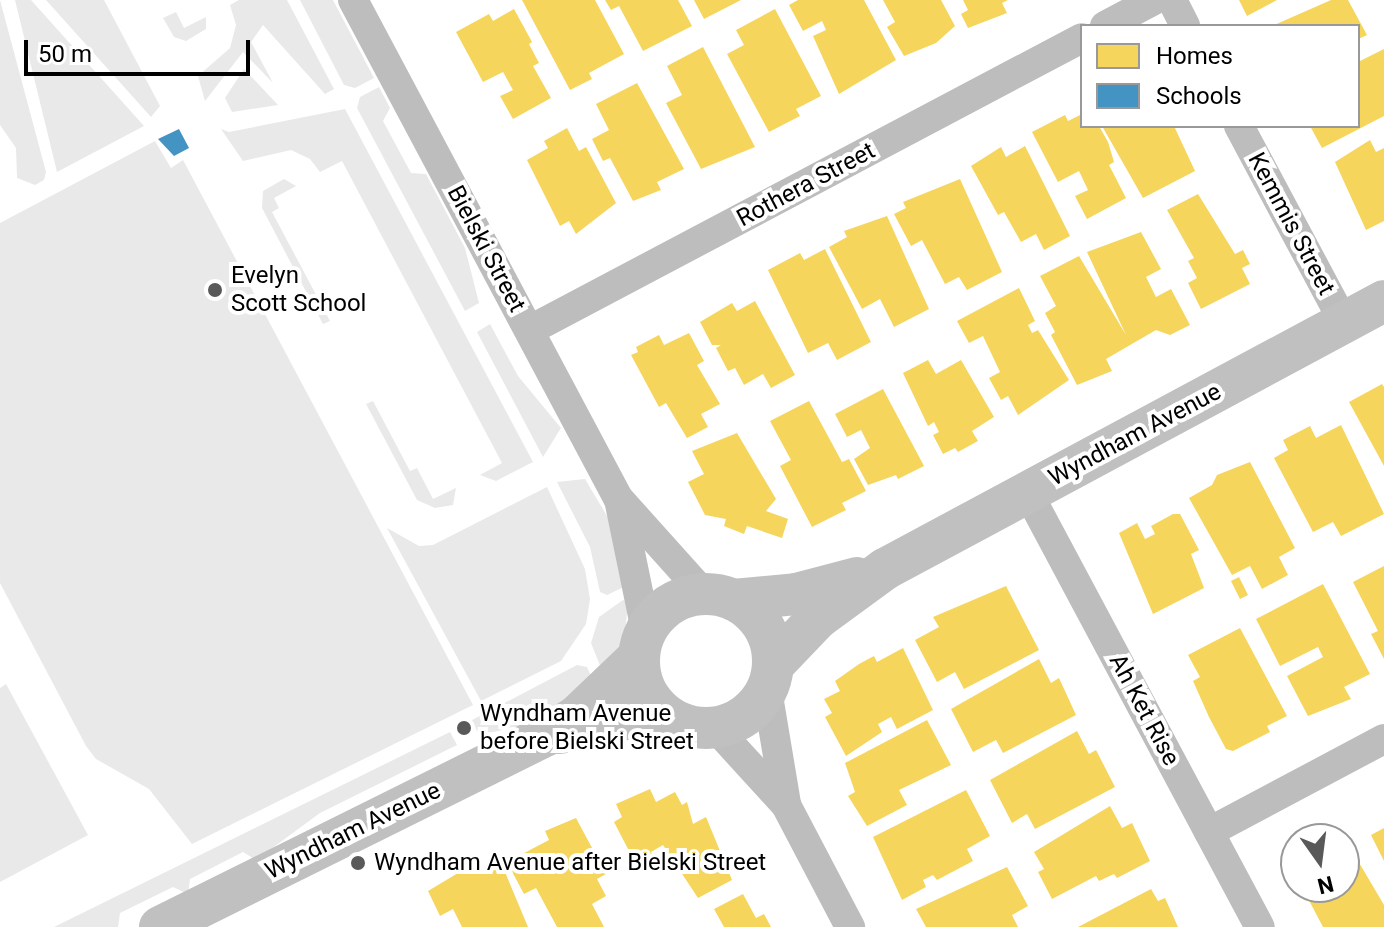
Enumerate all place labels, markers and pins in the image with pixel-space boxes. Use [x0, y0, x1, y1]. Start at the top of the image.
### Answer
place label: Evelyn Scott School [231, 262, 366, 318]
marker: Evelyn Scott School [206, 281, 224, 299]
place label: Wyndham Avenue before Bielski Street [480, 700, 694, 756]
marker: Wyndham Avenue before Bielski Street [455, 719, 473, 737]
place label: Wyndham Avenue after Bielski Street [374, 849, 766, 877]
marker: Wyndham Avenue after Bielski Street [349, 854, 367, 872]

